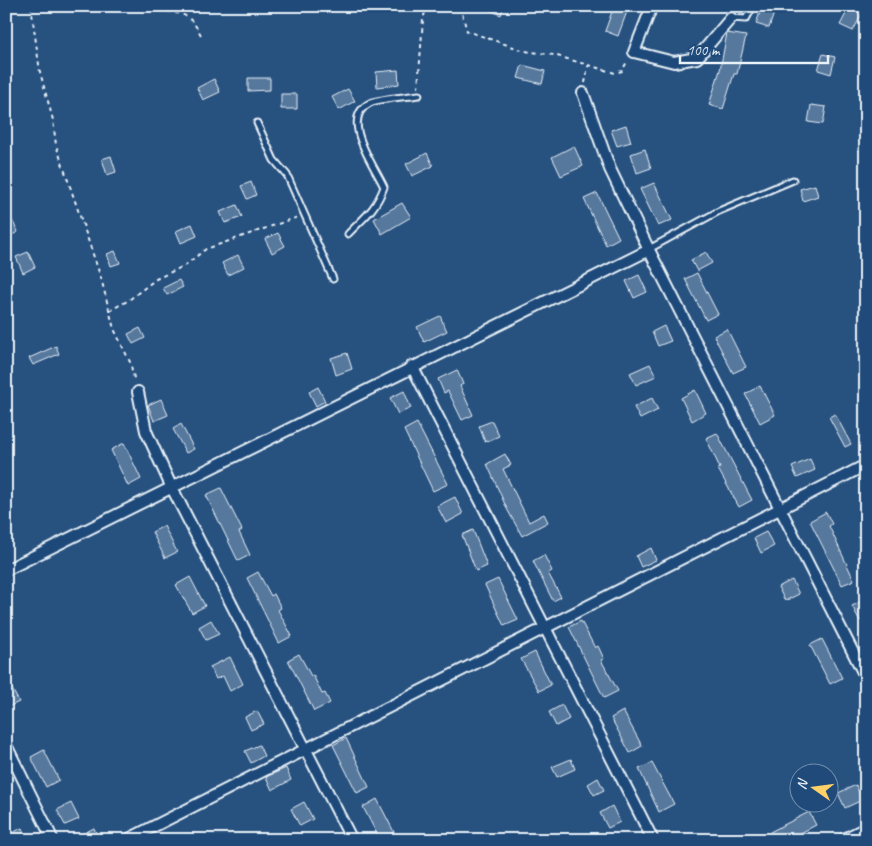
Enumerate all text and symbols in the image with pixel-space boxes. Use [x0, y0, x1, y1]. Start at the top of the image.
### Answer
scale bar [680, 32, 827, 64]
text: 100 m [687, 41, 721, 60]
north arrow [790, 764, 840, 814]
text: N [793, 776, 812, 791]

